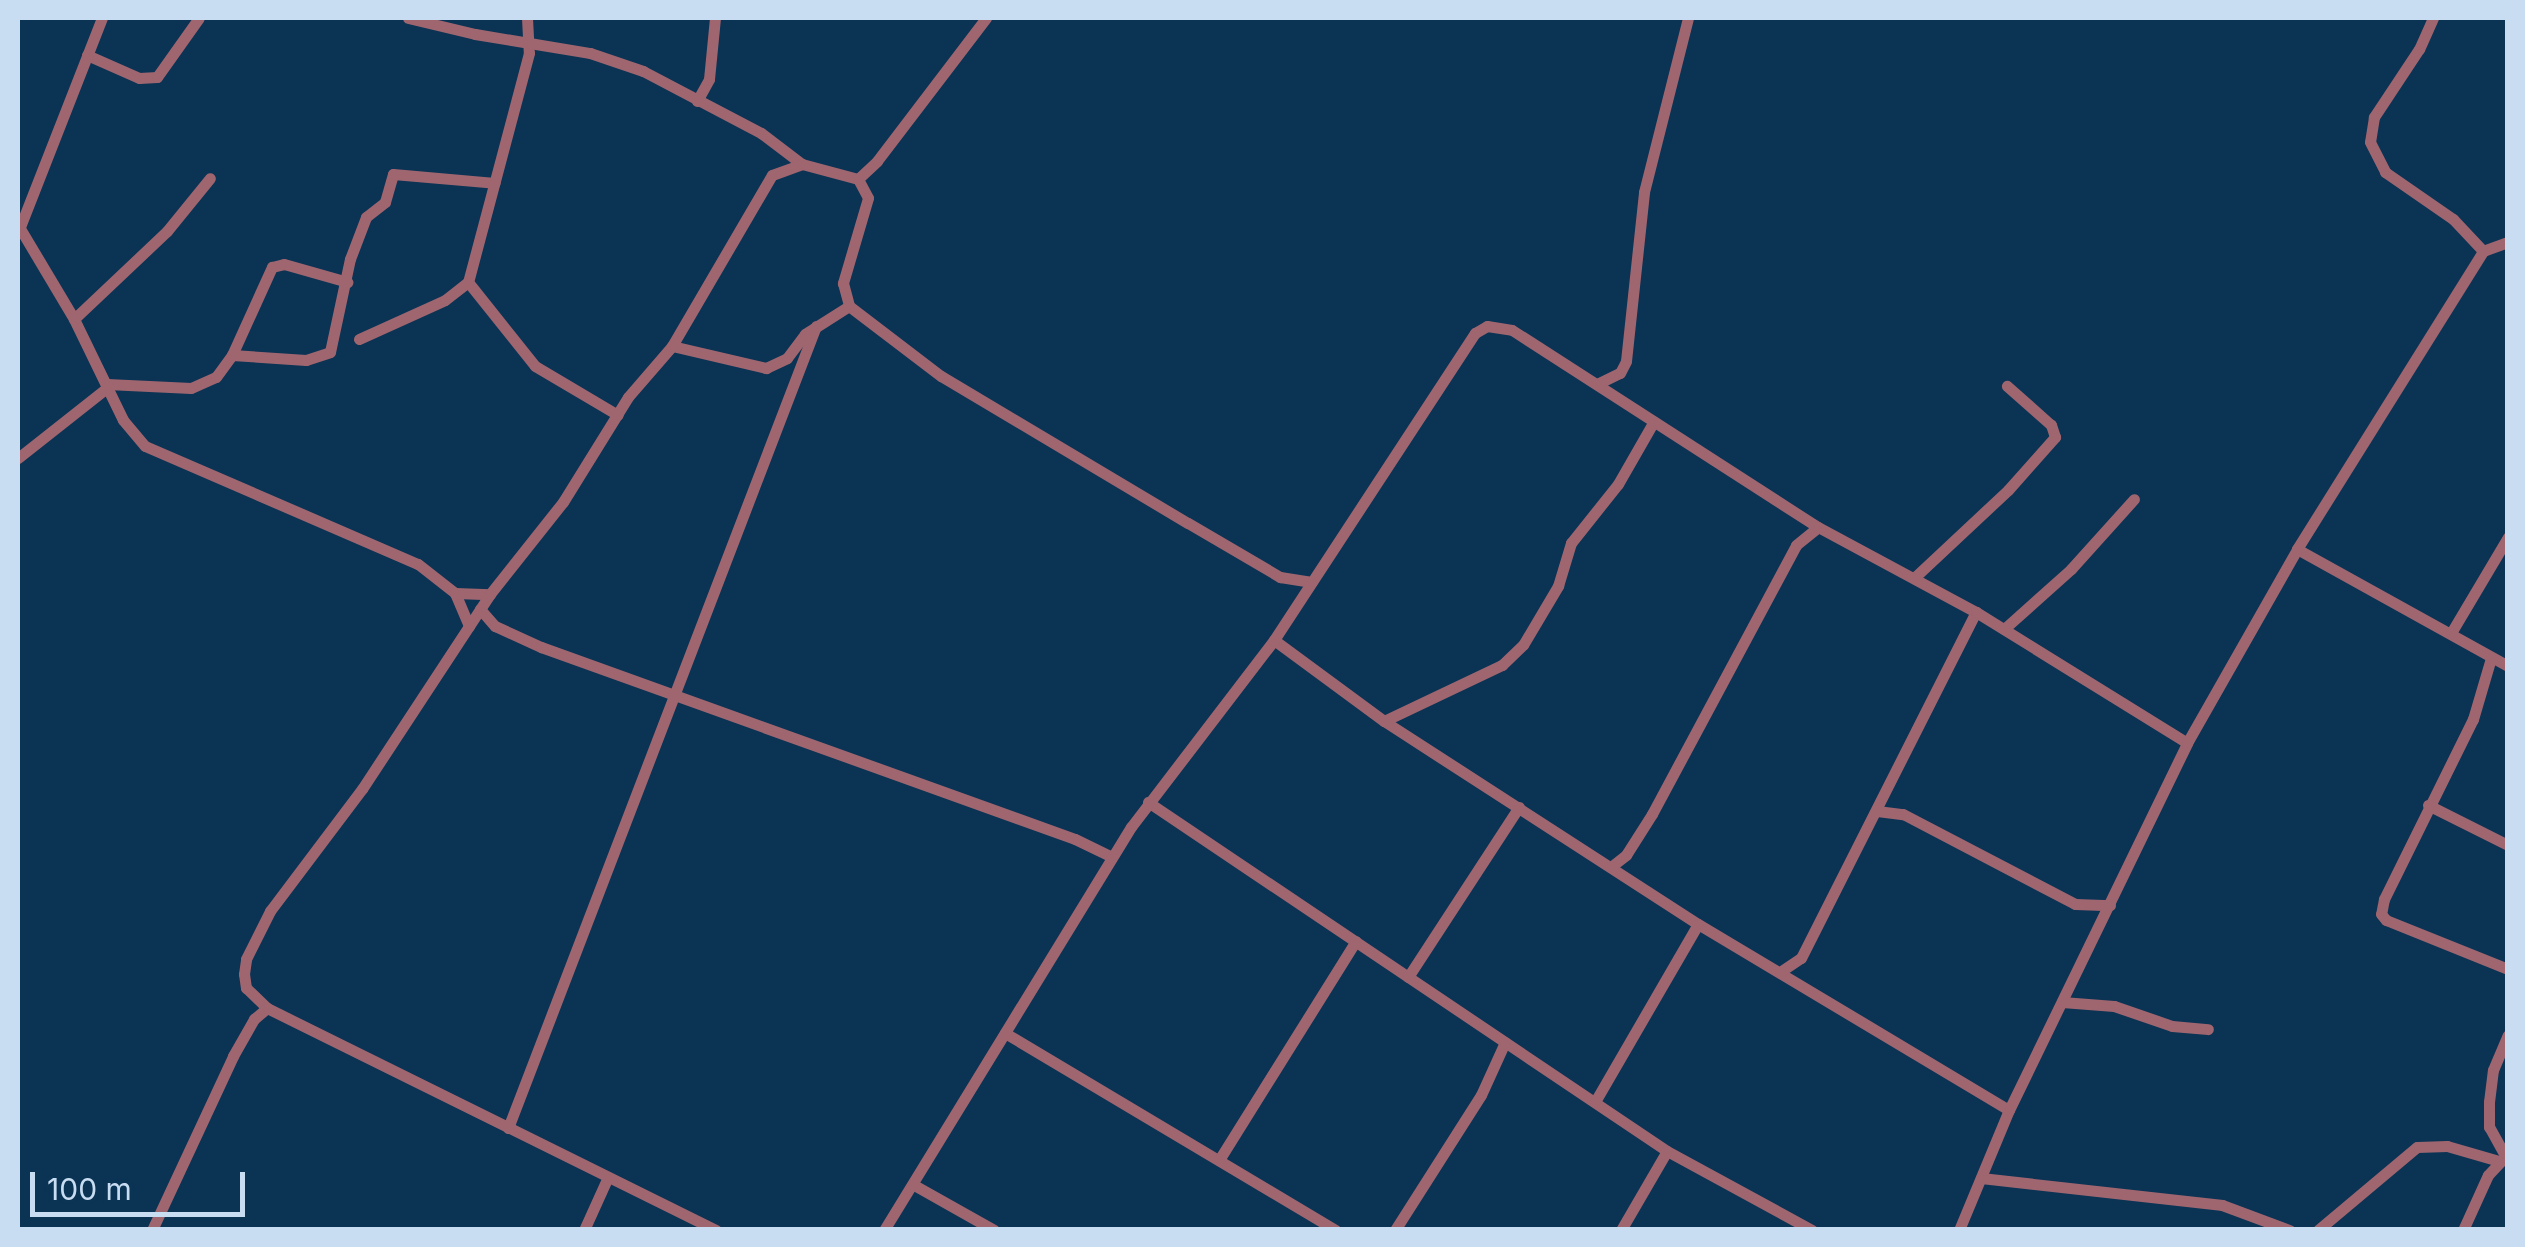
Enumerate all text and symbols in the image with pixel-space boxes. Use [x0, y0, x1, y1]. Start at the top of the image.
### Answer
scale bar [35, 1152, 250, 1214]
text: 100 m [47, 1171, 132, 1207]

